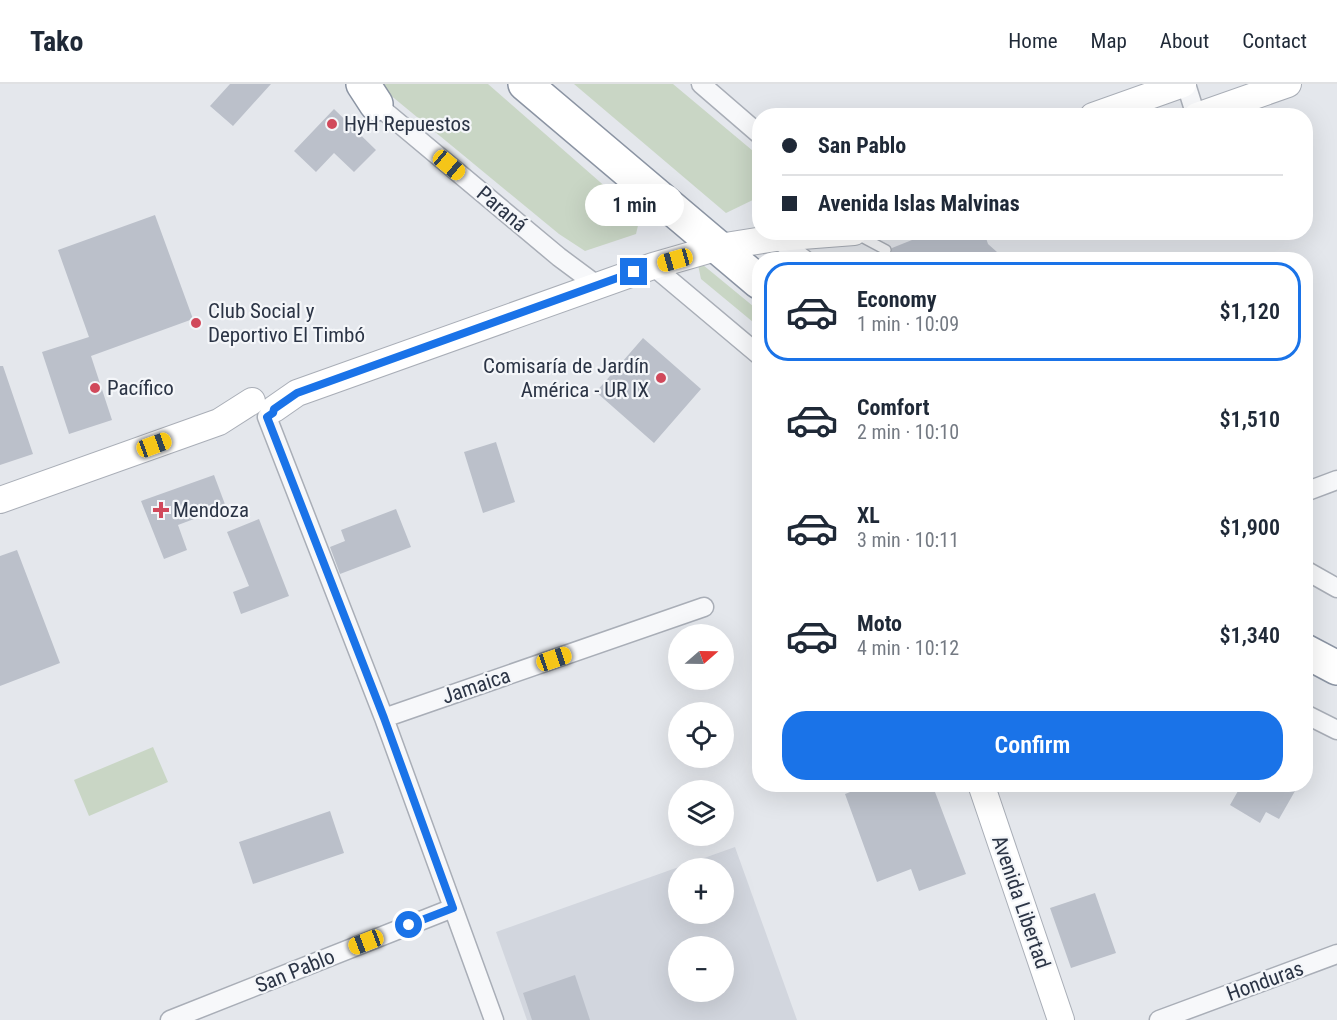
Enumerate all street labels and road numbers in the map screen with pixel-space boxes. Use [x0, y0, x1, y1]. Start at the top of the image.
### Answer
street label: Paraná [472, 181, 532, 237]
street label: Jamaica [439, 663, 513, 709]
street label: Avenida Libertad [987, 832, 1055, 972]
street label: San Pablo [252, 944, 338, 998]
street label: Honduras [1223, 956, 1307, 1006]

